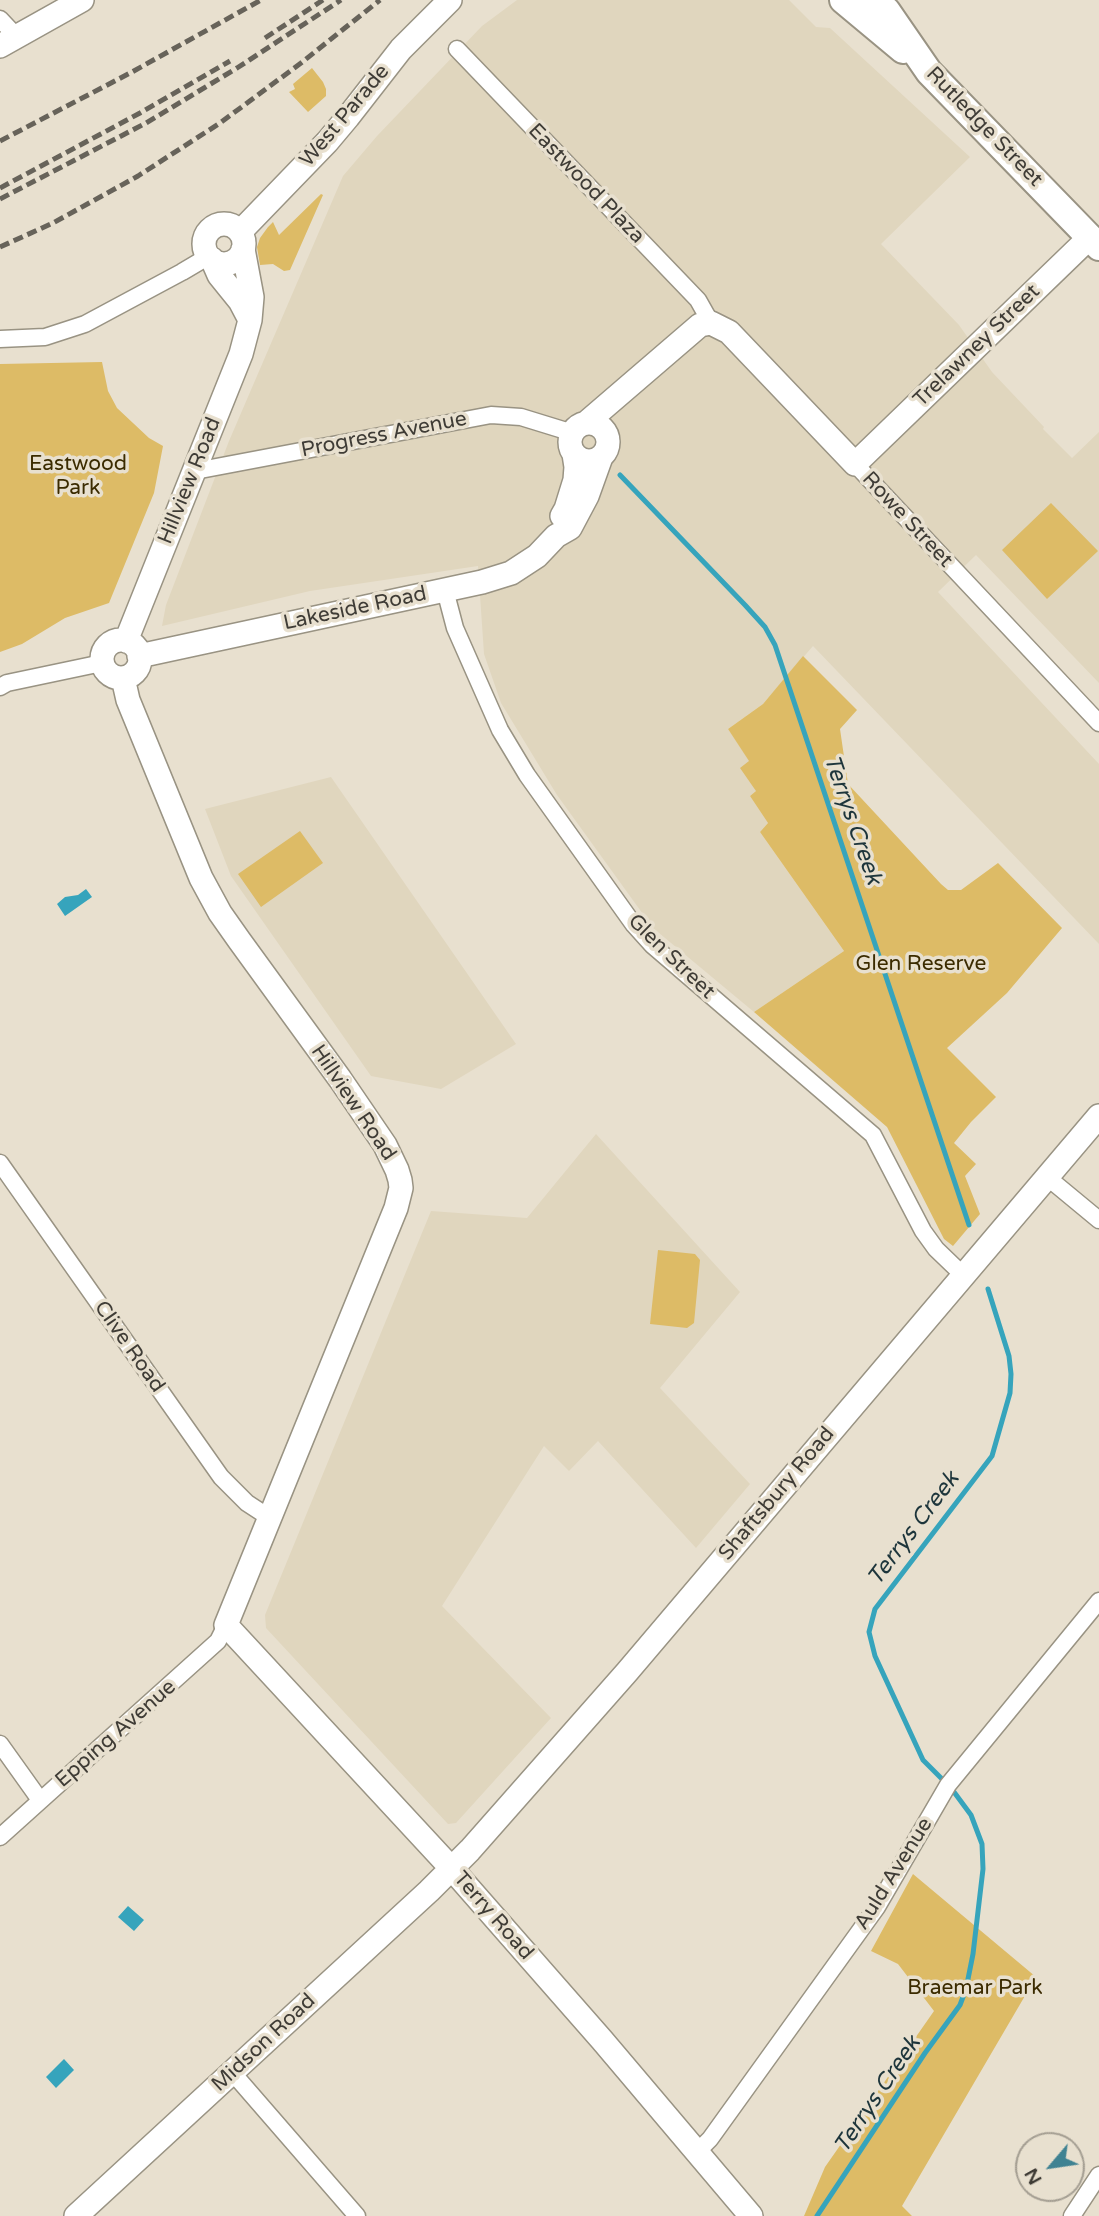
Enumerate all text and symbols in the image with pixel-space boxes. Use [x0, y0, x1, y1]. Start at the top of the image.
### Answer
street label: West Parade [295, 60, 395, 172]
street label: Rutledge Street [920, 62, 1048, 192]
street label: Eastwood Plaza [522, 119, 650, 249]
street label: Trelawney Street [909, 279, 1045, 413]
street label: Progress Avenue [299, 407, 469, 463]
street label: Hillview Road [153, 414, 227, 548]
park label: Eastwood Park [29, 451, 127, 501]
street label: Rowe Street [856, 467, 958, 573]
street label: Lakeside Road [281, 582, 429, 636]
water label: Terrys Creek [817, 751, 887, 889]
street label: Glen Street [622, 909, 720, 1005]
park label: Glen Reserve [856, 951, 986, 977]
street label: Hillview Road [305, 1040, 401, 1166]
street label: Clive Road [88, 1296, 170, 1398]
street label: Shaftsbury Road [714, 1422, 840, 1566]
water label: Terrys Creek [862, 1467, 966, 1591]
street label: Epping Avenue [51, 1675, 181, 1793]
street label: Auld Avenue [850, 1813, 938, 1935]
street label: Terry Road [448, 1867, 538, 1965]
park label: Braemar Park [907, 1975, 1043, 2001]
street label: Midson Road [207, 1989, 321, 2097]
water label: Terrys Creek [829, 2031, 927, 2159]
north arrow [1015, 2132, 1085, 2202]
text: N [1020, 2164, 1047, 2188]

